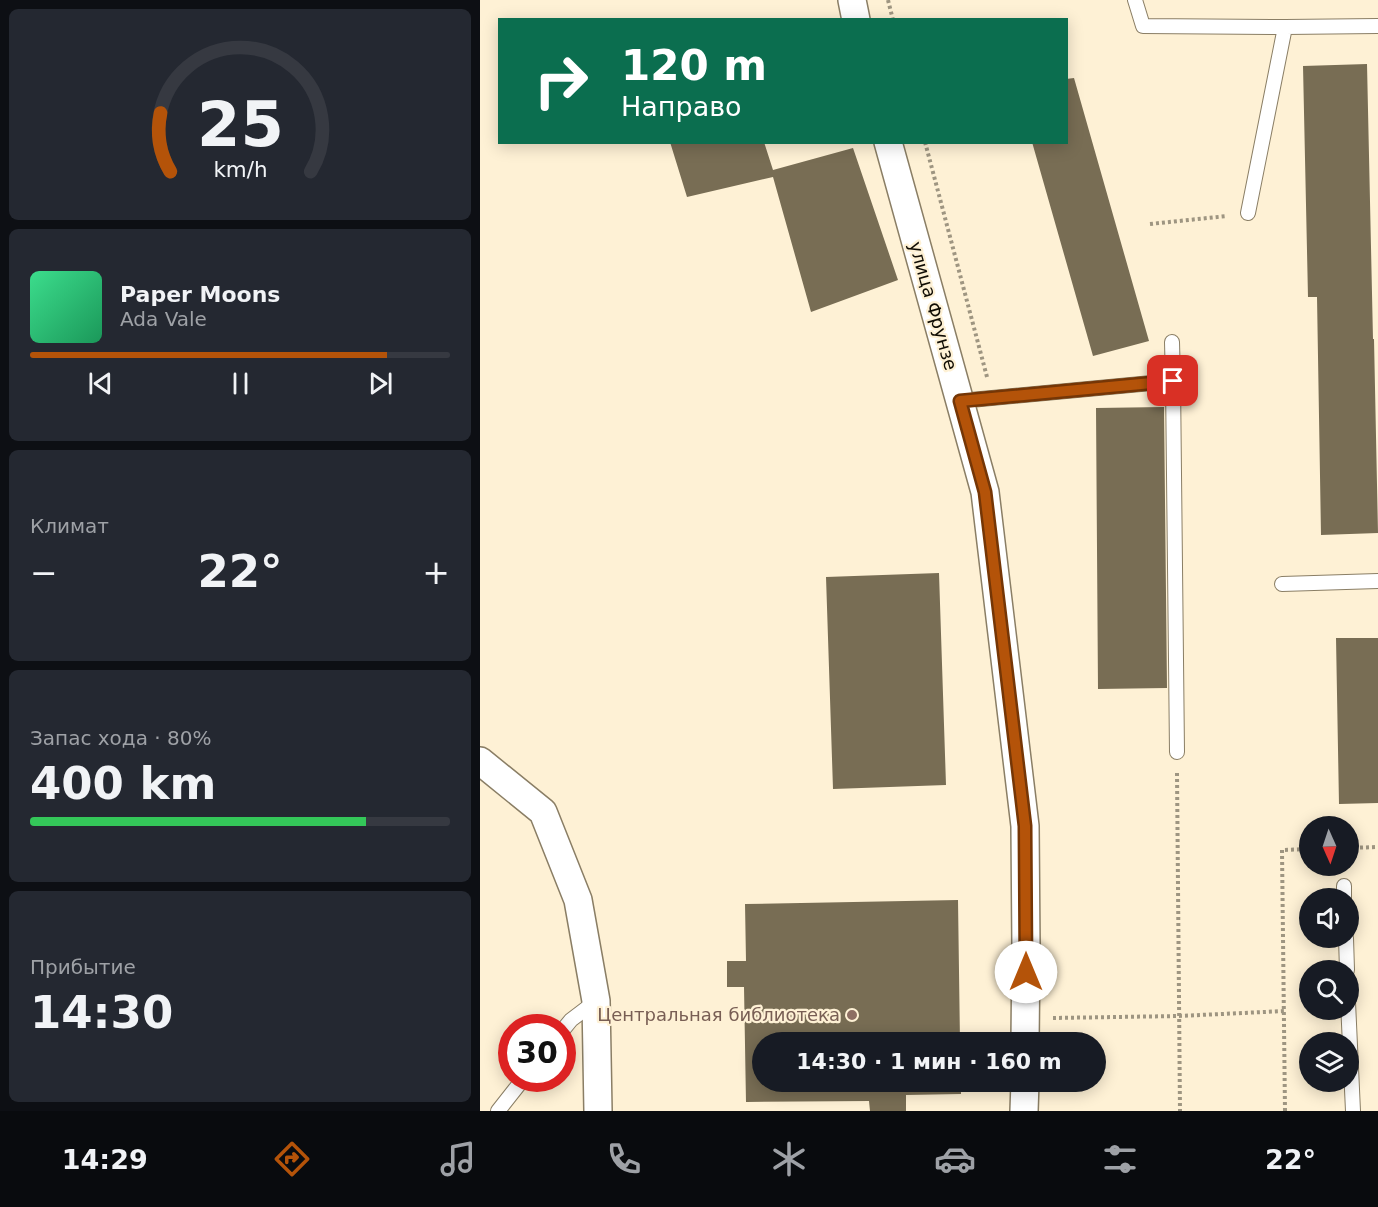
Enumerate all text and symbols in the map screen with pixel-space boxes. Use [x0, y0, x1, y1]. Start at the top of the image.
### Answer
text: 120 m [621, 41, 767, 90]
icon: right [522, 42, 600, 120]
text: 25 [197, 88, 283, 161]
text: Направо [621, 91, 742, 122]
text: km/h [213, 157, 267, 182]
street label: улица Фрунзе [905, 239, 962, 373]
text: Paper Moons [120, 282, 280, 307]
text: Ada Vale [120, 307, 207, 331]
pin [1147, 355, 1198, 406]
icon: arrive [1156, 364, 1189, 397]
icon: previous [84, 367, 117, 400]
icon: pause [224, 367, 257, 400]
icon: next [364, 367, 397, 400]
text: Климат [30, 514, 109, 538]
text: 22° [197, 545, 283, 598]
text: − [30, 553, 58, 592]
text: + [422, 553, 450, 592]
text: Запас хода · 80% [30, 726, 211, 750]
text: 400 km [30, 757, 216, 810]
north arrow [1299, 816, 1359, 876]
map controls [1299, 816, 1359, 1092]
button: sound [1299, 888, 1359, 948]
position arrow [994, 940, 1058, 1004]
text: Прибытие [30, 955, 136, 979]
button: search [1299, 960, 1359, 1020]
text: 14:30 [30, 986, 173, 1039]
place label: Центральная библиотека [597, 1004, 840, 1025]
marker: Центральная библиотека [845, 1008, 859, 1022]
speed limit sign: 30 [498, 1014, 576, 1092]
button: layers [1299, 1032, 1359, 1092]
text: 14:30 · 1 мин · 160 m [796, 1049, 1062, 1074]
icon: directions [271, 1138, 313, 1180]
icon: music [437, 1138, 479, 1180]
icon: phone [603, 1138, 645, 1180]
icon: climate [768, 1138, 810, 1180]
icon: car [934, 1138, 976, 1180]
icon: filters [1099, 1138, 1141, 1180]
text: 14:29 [62, 1144, 148, 1175]
text: 22° [1265, 1144, 1316, 1175]

